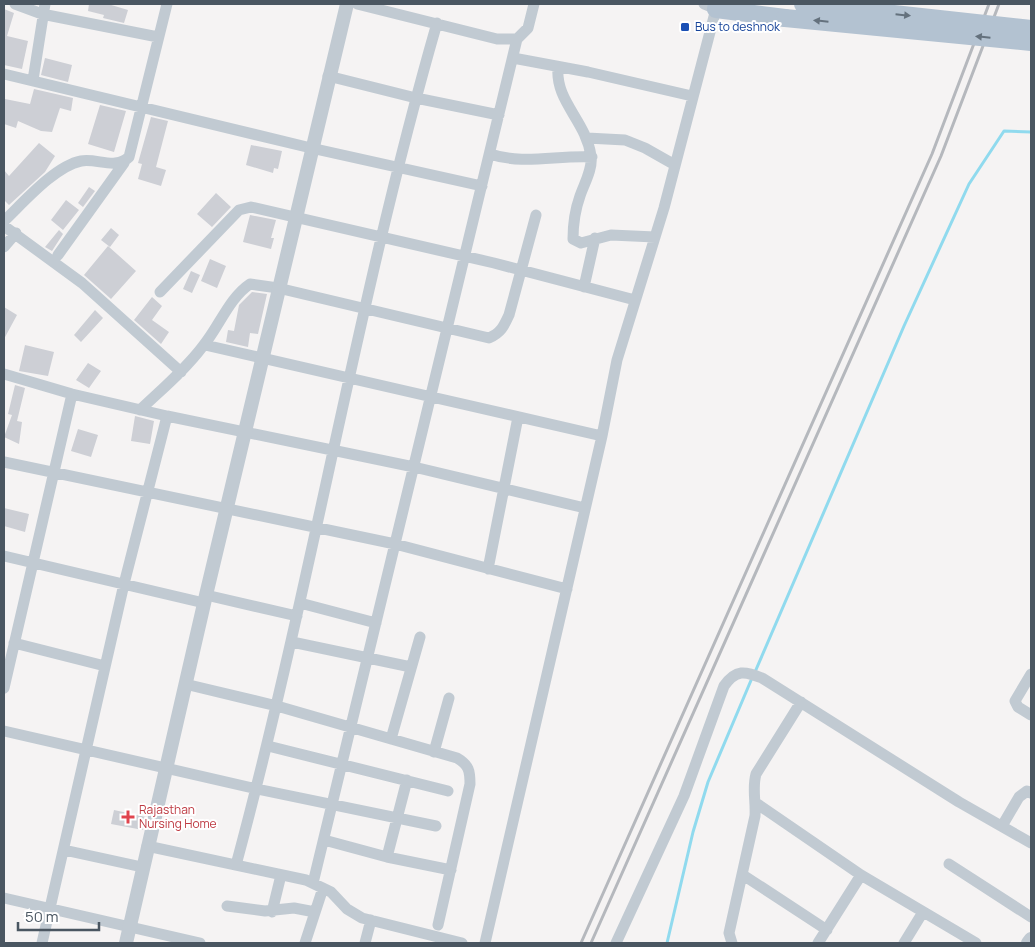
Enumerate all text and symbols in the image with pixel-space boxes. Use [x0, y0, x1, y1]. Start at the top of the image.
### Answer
one-way arrow [896, 11, 912, 19]
one-way arrow [813, 17, 829, 25]
place label: Bus to deshnok [695, 18, 781, 35]
marker: Bus to deshnok [679, 21, 691, 33]
one-way arrow [974, 33, 990, 41]
place label: Rajasthan Nursing Home [139, 801, 217, 832]
marker: Rajasthan Nursing Home [121, 810, 135, 824]
scale bar [18, 900, 99, 932]
text: 50 m [25, 906, 59, 927]

